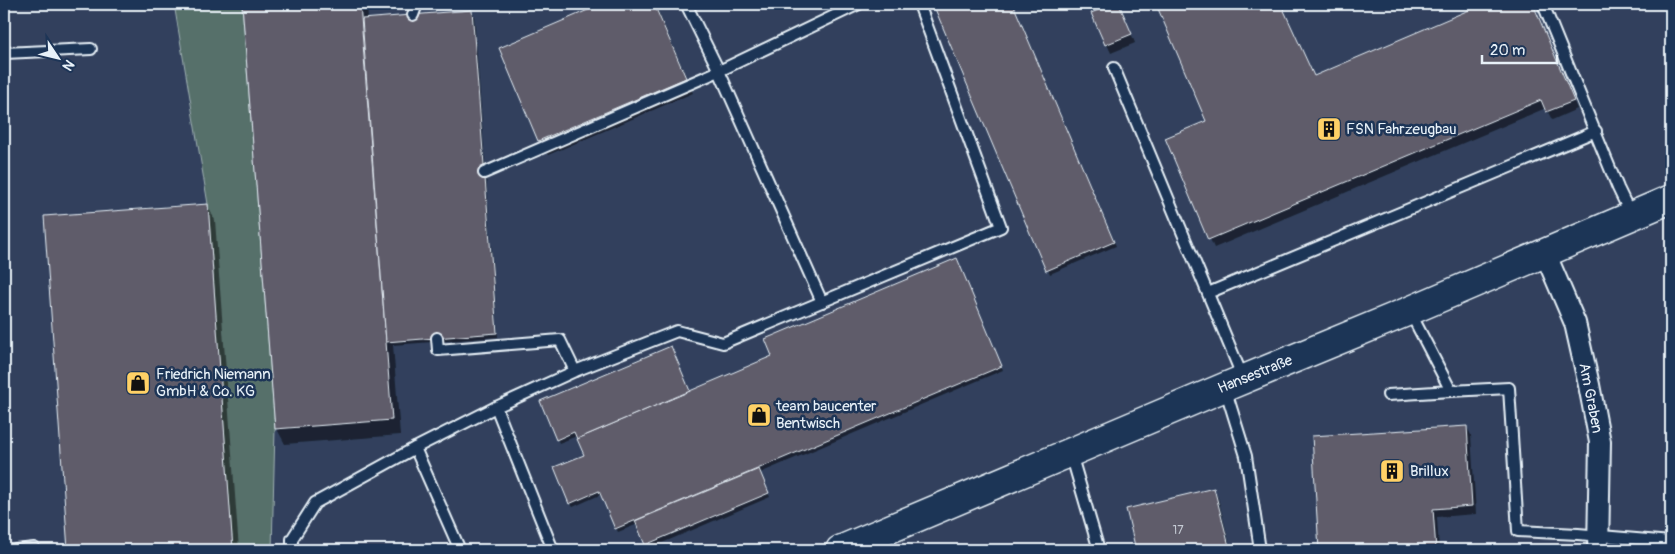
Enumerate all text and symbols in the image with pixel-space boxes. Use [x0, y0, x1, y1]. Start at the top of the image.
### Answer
north arrow [32, 32, 82, 82]
scale bar [1482, 32, 1558, 64]
text: 20 m [1490, 41, 1525, 60]
text: N [59, 56, 78, 74]
building icon: FSN Fahrzeugbau [1316, 116, 1342, 142]
place label: FSN Fahrzeugbau [1346, 120, 1457, 139]
street label: Hansestraße [1215, 351, 1296, 398]
street label: Am Graben [1574, 361, 1607, 435]
place label: Friedrich Niemann GmbH & Co. KG [156, 365, 271, 401]
shop icon: Friedrich Niemann GmbH & Co. KG [125, 370, 151, 396]
place label: team baucenter Bentwisch [775, 397, 877, 433]
shop icon: team baucenter Bentwisch [746, 402, 772, 428]
building icon: Brillux [1379, 458, 1405, 484]
place label: Brillux [1410, 462, 1449, 481]
house number: 17 [1172, 523, 1184, 538]

